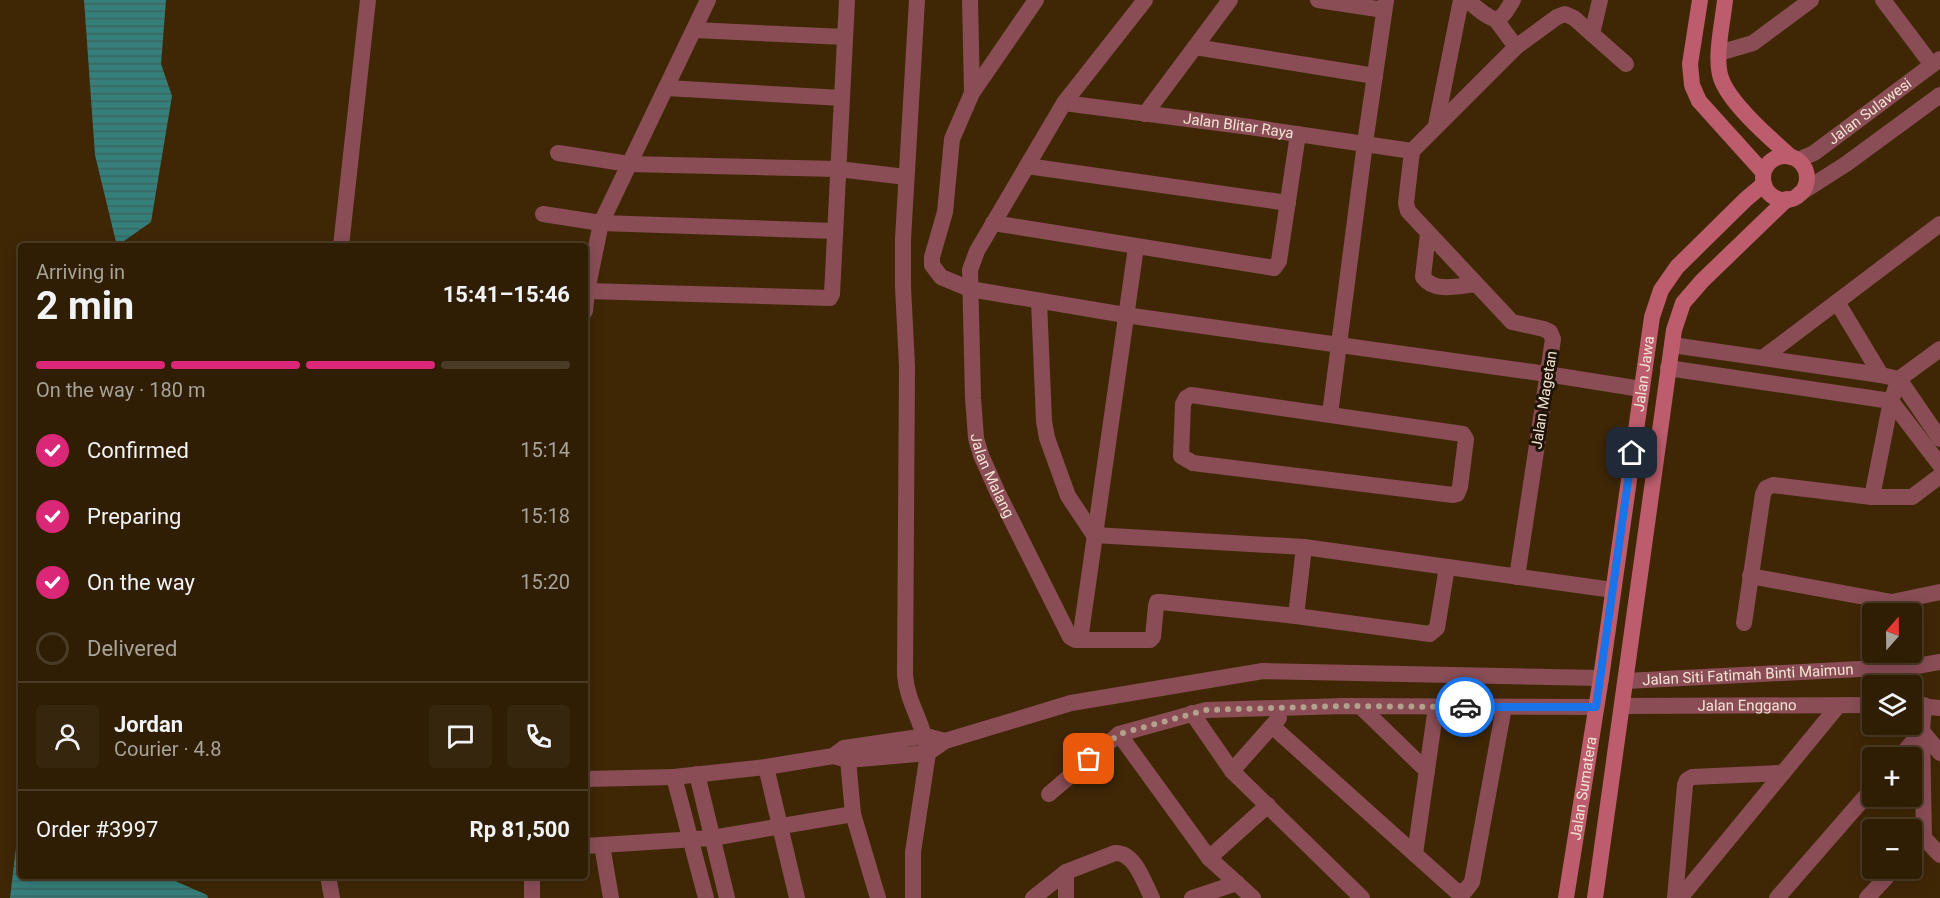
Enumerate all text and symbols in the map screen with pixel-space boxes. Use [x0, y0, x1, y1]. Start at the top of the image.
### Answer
street label: Jalan Sulawesi [1824, 74, 1915, 149]
street label: Jalan Blitar Raya [1182, 109, 1295, 142]
text: Arriving in [36, 260, 125, 284]
text: 15:41–15:46 [443, 282, 570, 307]
text: 2 min [36, 283, 134, 329]
street label: Jalan Jawa [1630, 335, 1658, 413]
street label: Jalan Magetan [1527, 350, 1561, 450]
text: On the way · 180 m [36, 378, 205, 402]
pin [1606, 427, 1657, 478]
street label: Jalan Malang [967, 433, 1018, 521]
icon: check [36, 434, 69, 467]
icon: home [1615, 436, 1648, 469]
text: Confirmed [87, 438, 189, 463]
text: 15:14 [520, 438, 570, 462]
icon: check [36, 500, 69, 533]
text: Preparing [87, 504, 181, 529]
text: 15:18 [520, 504, 570, 528]
icon: check [36, 566, 69, 599]
text: On the way [87, 570, 195, 595]
text: 15:20 [520, 570, 570, 594]
north arrow [1862, 603, 1922, 663]
map controls [1862, 603, 1922, 879]
text: Delivered [87, 636, 177, 661]
street label: Jalan Siti Fatimah Binti Maimun [1642, 660, 1854, 689]
button: layers [1862, 675, 1922, 735]
courier [1435, 677, 1495, 737]
icon: car [1449, 691, 1482, 724]
street label: Jalan Enggano [1697, 696, 1797, 715]
button: person [36, 705, 99, 768]
button: chat [429, 705, 492, 768]
button: phone [507, 705, 570, 768]
text: Jordan [114, 712, 183, 737]
pin [1063, 733, 1114, 784]
street label: Jalan Sumatera [1566, 735, 1601, 841]
text: Courier · 4.8 [114, 737, 221, 761]
icon: bag [1072, 742, 1105, 775]
button: + [1862, 747, 1922, 807]
text: Order #3997 [36, 817, 158, 842]
text: Rp 81,500 [470, 817, 570, 842]
button: − [1862, 819, 1922, 879]

